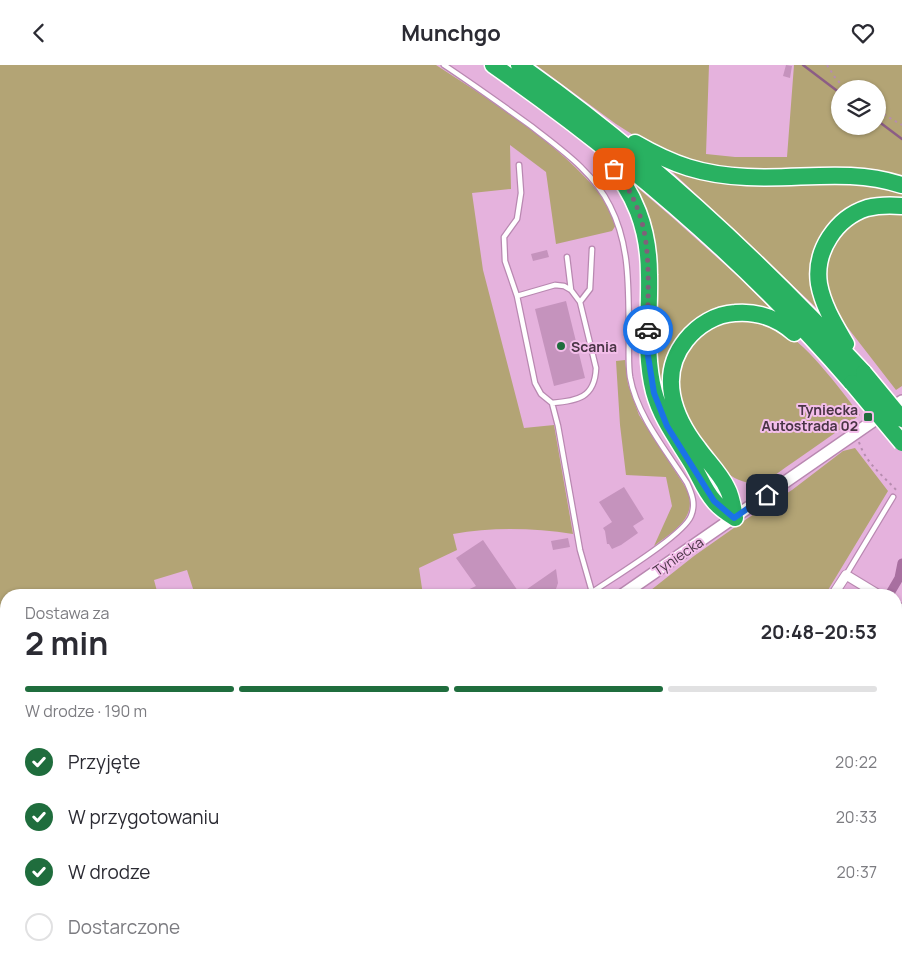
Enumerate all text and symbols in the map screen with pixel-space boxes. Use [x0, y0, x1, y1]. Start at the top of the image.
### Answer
text: Munchgo [401, 18, 501, 48]
icon: back [25, 19, 53, 47]
icon: heart [849, 19, 877, 47]
map controls [831, 80, 886, 135]
button: layers [831, 80, 886, 135]
pin [593, 148, 635, 190]
icon: bag [600, 155, 628, 183]
courier [623, 305, 673, 355]
icon: car [634, 316, 662, 344]
place label: Scania [571, 337, 617, 356]
marker: Scania [555, 340, 567, 352]
place label: Tyniecka Autostrada 02 [762, 400, 858, 435]
marker: Tyniecka Autostrada 02 [862, 411, 874, 423]
pin [746, 474, 788, 516]
icon: home [753, 481, 781, 509]
street label: Tyniecka [649, 532, 707, 580]
text: Dostawa za [25, 602, 109, 624]
text: 20:48–20:53 [761, 619, 877, 645]
text: 2 min [25, 621, 108, 665]
text: W drodze · 190 m [25, 700, 147, 722]
icon: check [25, 748, 53, 776]
text: Przyjęte [68, 749, 140, 775]
text: 20:22 [835, 751, 877, 773]
icon: check [25, 803, 53, 831]
text: W przygotowaniu [68, 804, 219, 830]
text: 20:33 [836, 806, 877, 828]
icon: check [25, 858, 53, 886]
text: W drodze [68, 859, 150, 885]
text: 20:37 [836, 861, 877, 883]
text: Dostarczone [68, 914, 180, 940]

